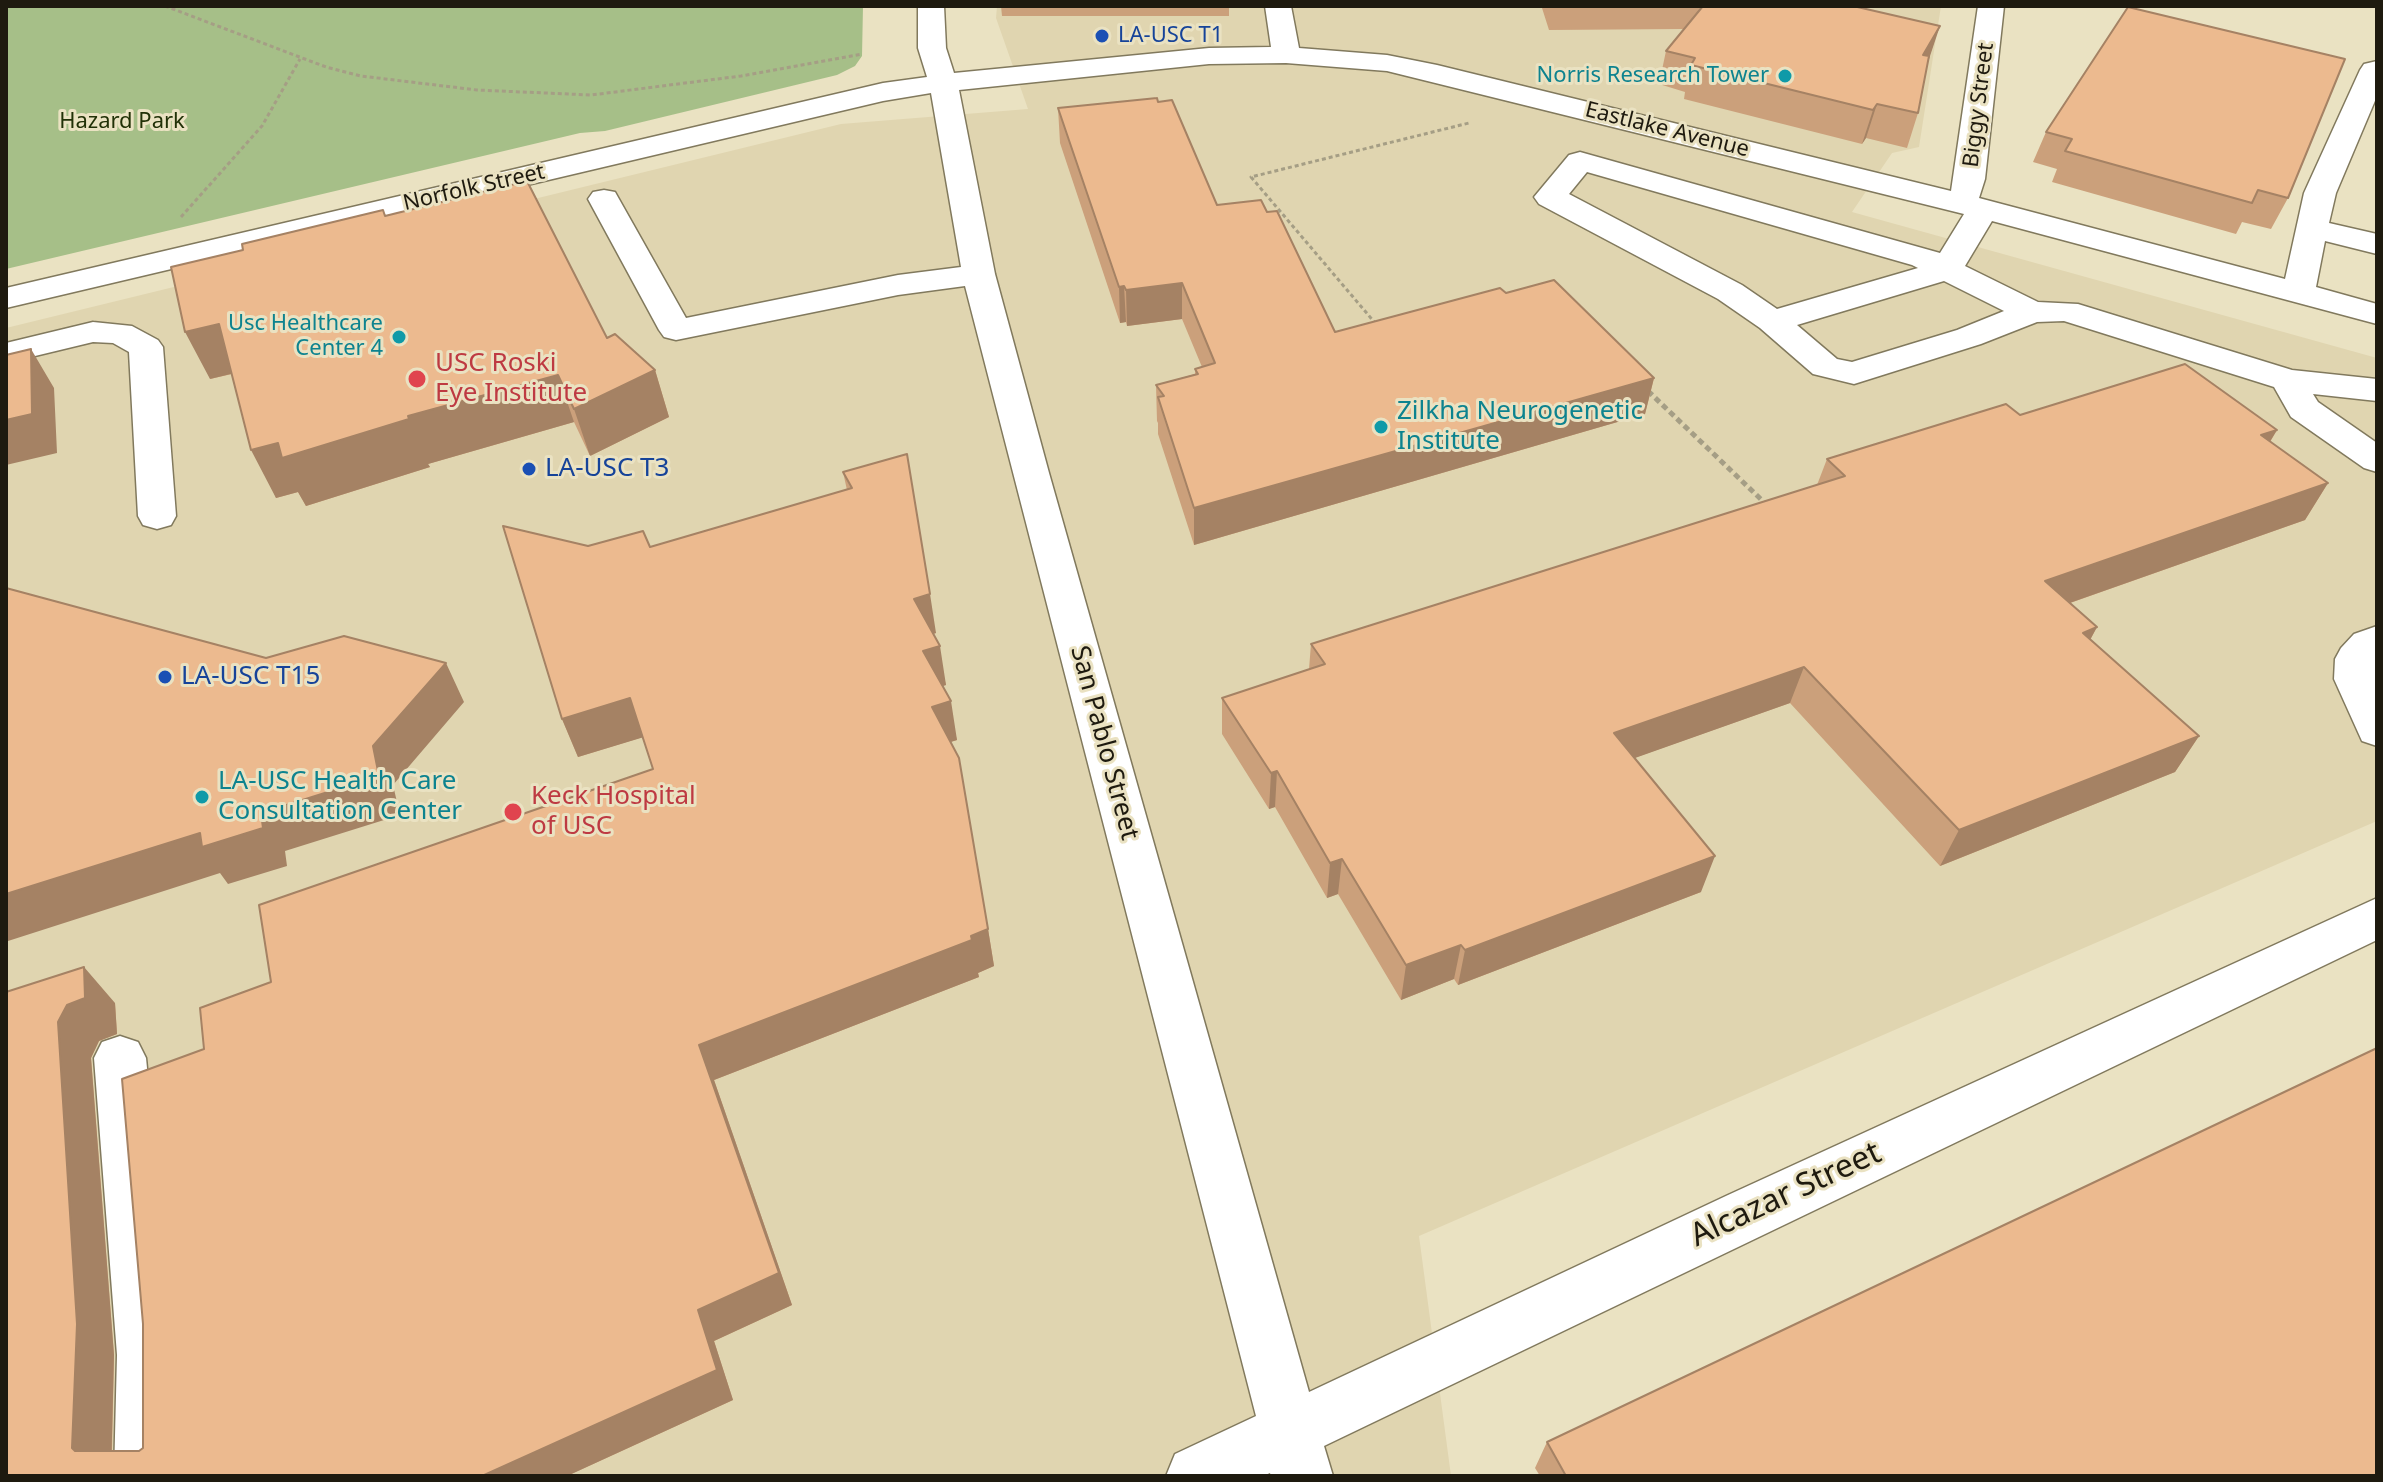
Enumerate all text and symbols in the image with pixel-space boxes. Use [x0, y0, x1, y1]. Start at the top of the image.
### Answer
place label: LA-USC T1 [1118, 23, 1223, 49]
marker: LA-USC T1 [1093, 27, 1111, 45]
street label: Biggy Street [1958, 41, 2000, 169]
place label: Norris Research Tower [1537, 63, 1769, 89]
marker: Norris Research Tower [1776, 67, 1794, 85]
street label: Eastlake Avenue [1582, 97, 1752, 163]
park label: Hazard Park [59, 109, 185, 135]
street label: Norfolk Street [401, 159, 547, 217]
place label: Usc Healthcare Center 4 [228, 311, 383, 362]
marker: Usc Healthcare Center 4 [390, 328, 408, 346]
place label: USC Roski Eye Institute [435, 348, 587, 410]
marker: USC Roski Eye Institute [406, 368, 428, 390]
place label: Zilkha Neurogenetic Institute [1397, 396, 1643, 458]
marker: Zilkha Neurogenetic Institute [1372, 418, 1390, 436]
place label: LA-USC T3 [545, 453, 669, 485]
marker: LA-USC T3 [520, 460, 538, 478]
street label: San Pablo Street [1063, 642, 1145, 844]
place label: LA-USC T15 [181, 661, 320, 693]
marker: LA-USC T15 [156, 668, 174, 686]
place label: LA-USC Health Care Consultation Center [218, 766, 462, 828]
place label: Keck Hospital of USC [531, 781, 696, 842]
marker: LA-USC Health Care Consultation Center [193, 788, 211, 806]
marker: Keck Hospital of USC [502, 801, 524, 823]
street label: Alcazar Street [1685, 1134, 1887, 1256]

